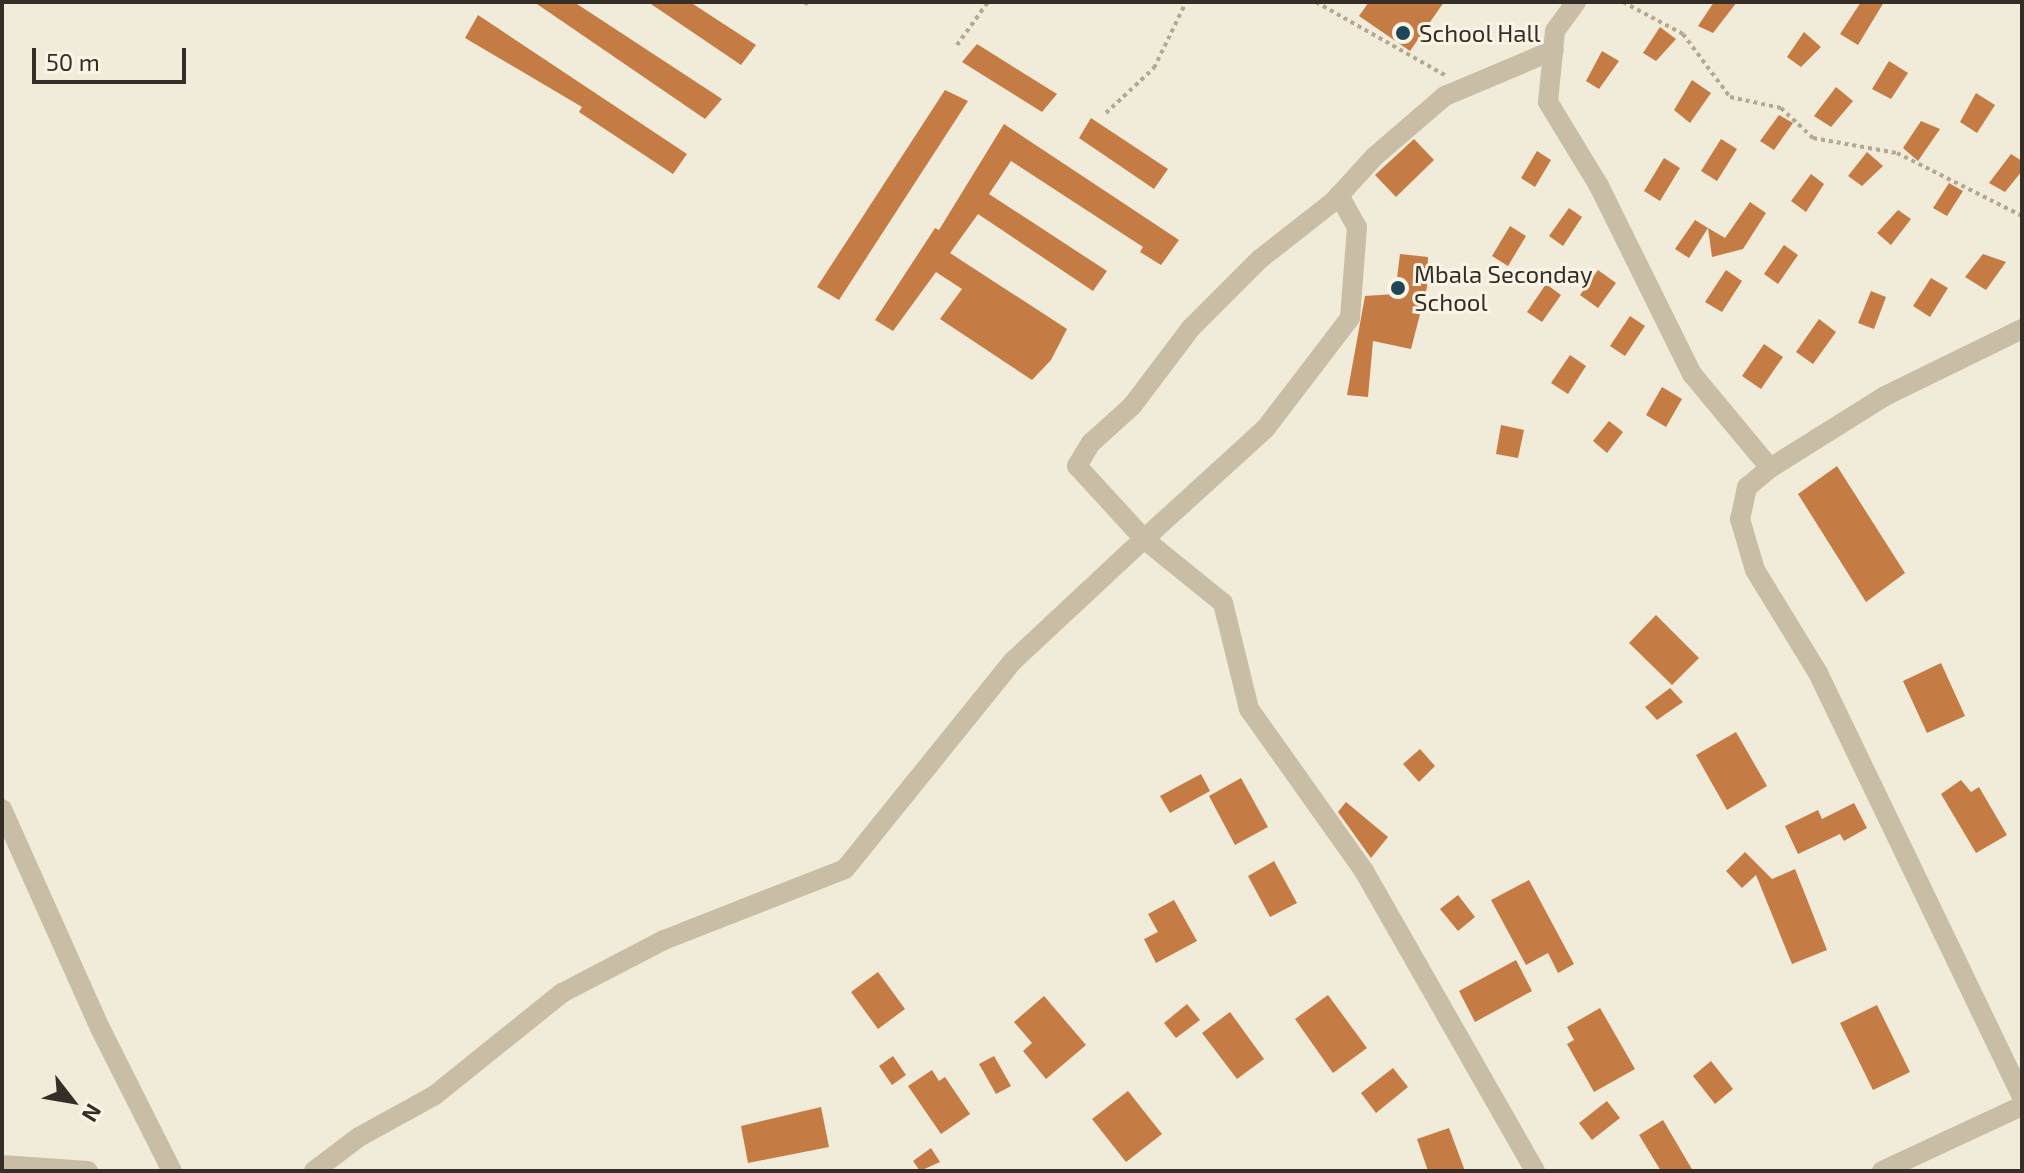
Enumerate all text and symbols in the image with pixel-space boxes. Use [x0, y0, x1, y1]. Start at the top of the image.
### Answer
place label: School Hall [1419, 19, 1541, 47]
marker: School Hall [1394, 24, 1412, 42]
scale bar [36, 32, 190, 82]
text: 50 m [46, 47, 100, 76]
place label: Mbala Seconday School [1414, 260, 1593, 316]
marker: Mbala Seconday School [1389, 279, 1407, 297]
north arrow [32, 1061, 112, 1141]
text: N [77, 1100, 108, 1127]

